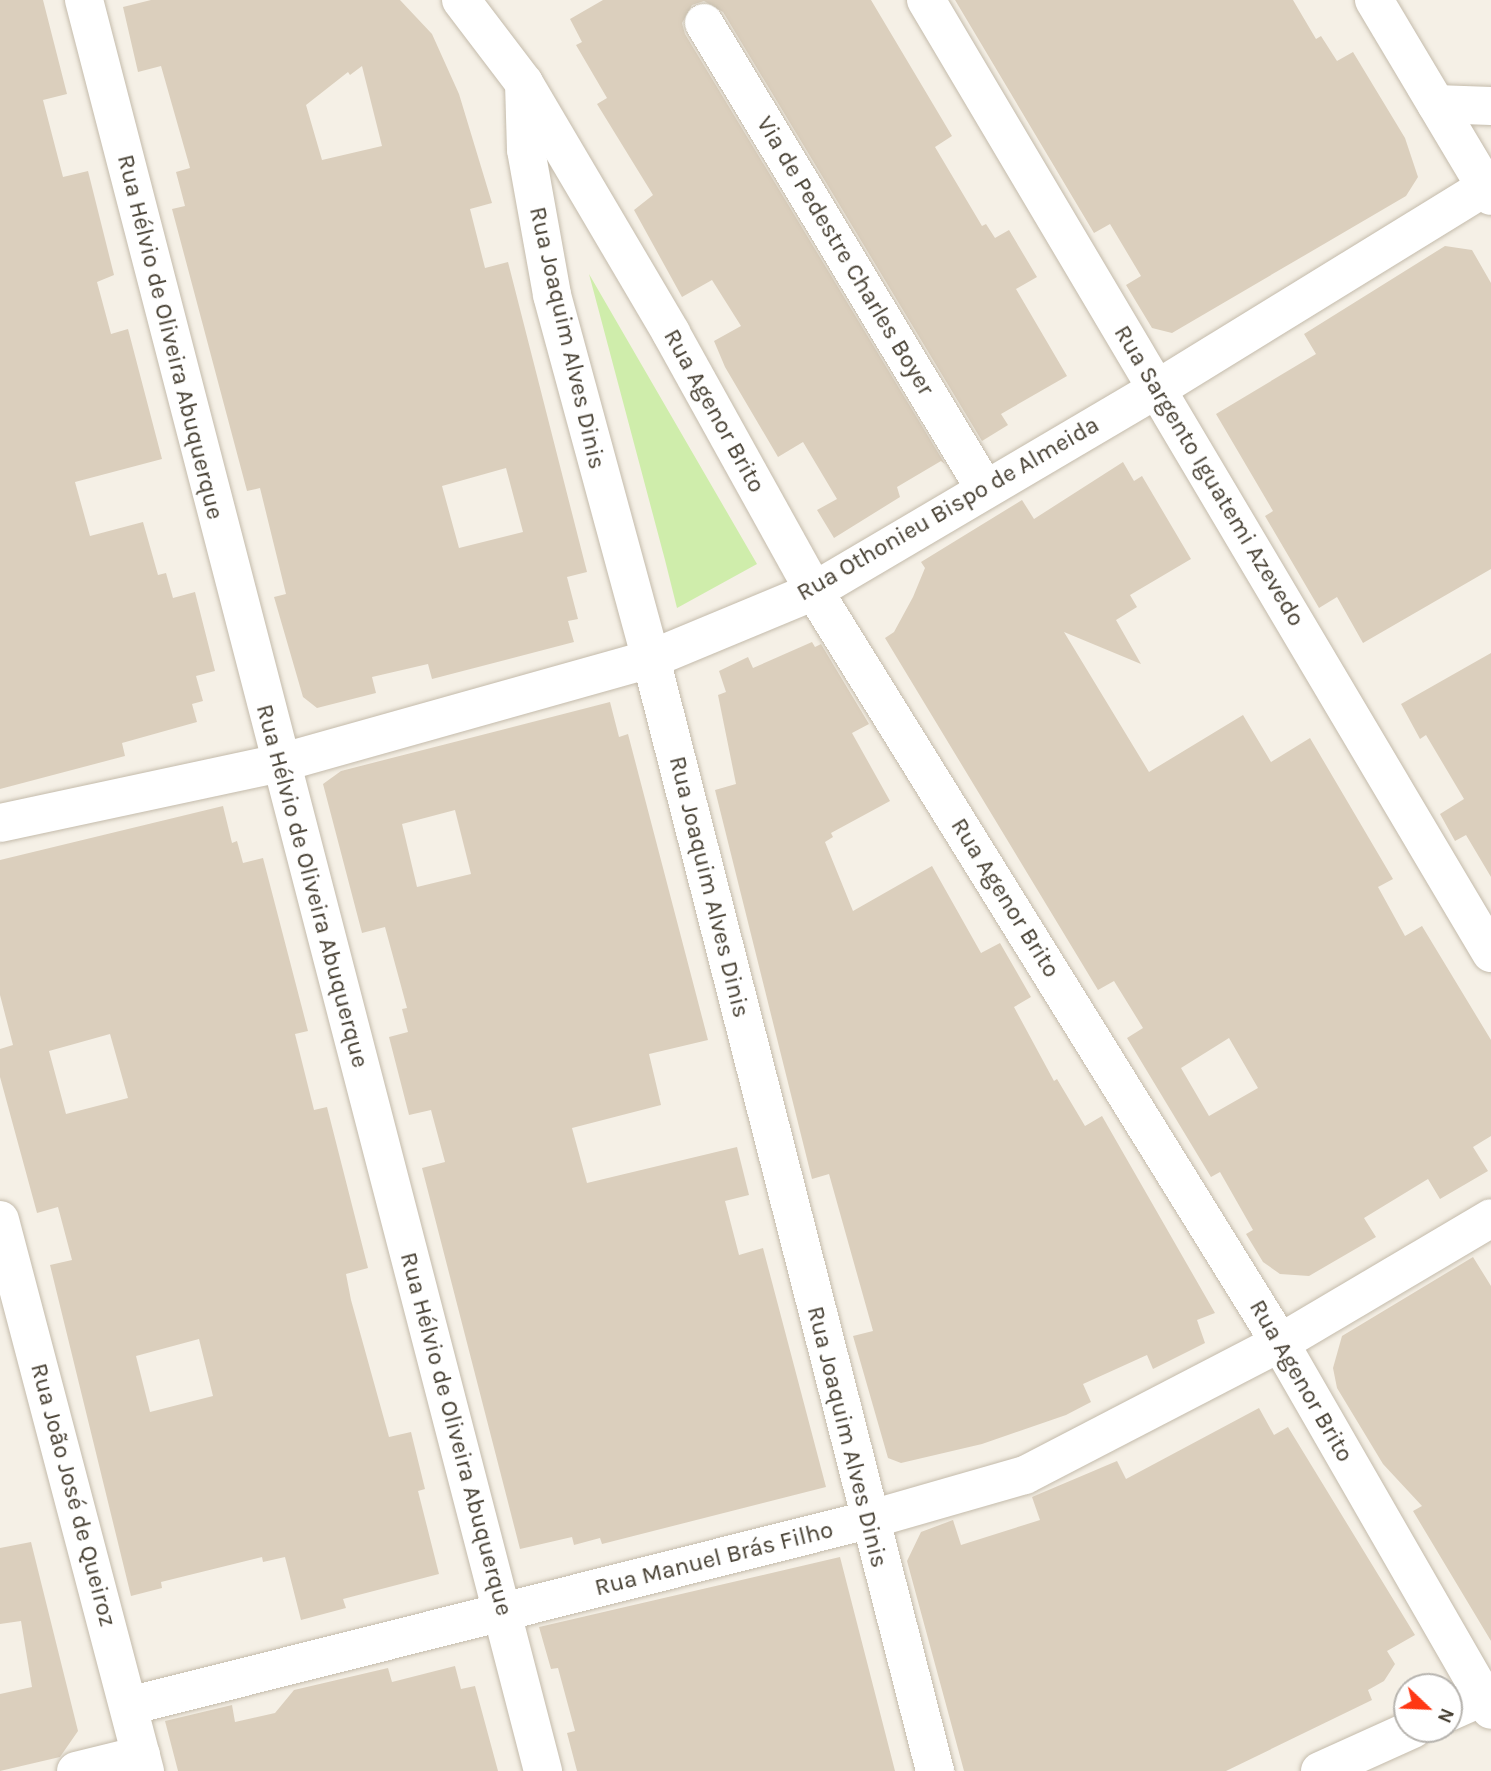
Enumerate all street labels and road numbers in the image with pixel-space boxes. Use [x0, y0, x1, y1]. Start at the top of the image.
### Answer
street label: Via de Pedestre Charles Boyer [750, 111, 940, 401]
street label: Rua Hélvio de Oliveira Abuquerque [111, 152, 229, 522]
street label: Rua Joaquim Alves Dinis [523, 204, 611, 472]
street label: Rua Sargento Iguatemi Azevedo [1107, 320, 1311, 632]
street label: Rua Agenor Brito [657, 324, 771, 498]
street label: Rua Othonieu Bispo de Almeida [792, 411, 1104, 607]
street label: Rua Hélvio de Oliveira Abuquerque [250, 701, 374, 1071]
street label: Rua Joaquim Alves Dinis [663, 753, 755, 1021]
street label: Rua Agenor Brito [944, 813, 1066, 983]
street label: Rua Hélvio de Oliveira Abuquerque [394, 1249, 518, 1619]
street label: Rua Agenor Brito [1243, 1295, 1359, 1467]
street label: Rua Joaquim Alves Dinis [801, 1303, 893, 1571]
street label: Rua João José de Queiroz [24, 1360, 122, 1630]
street label: Rua Manuel Brás Filho [592, 1515, 836, 1603]

